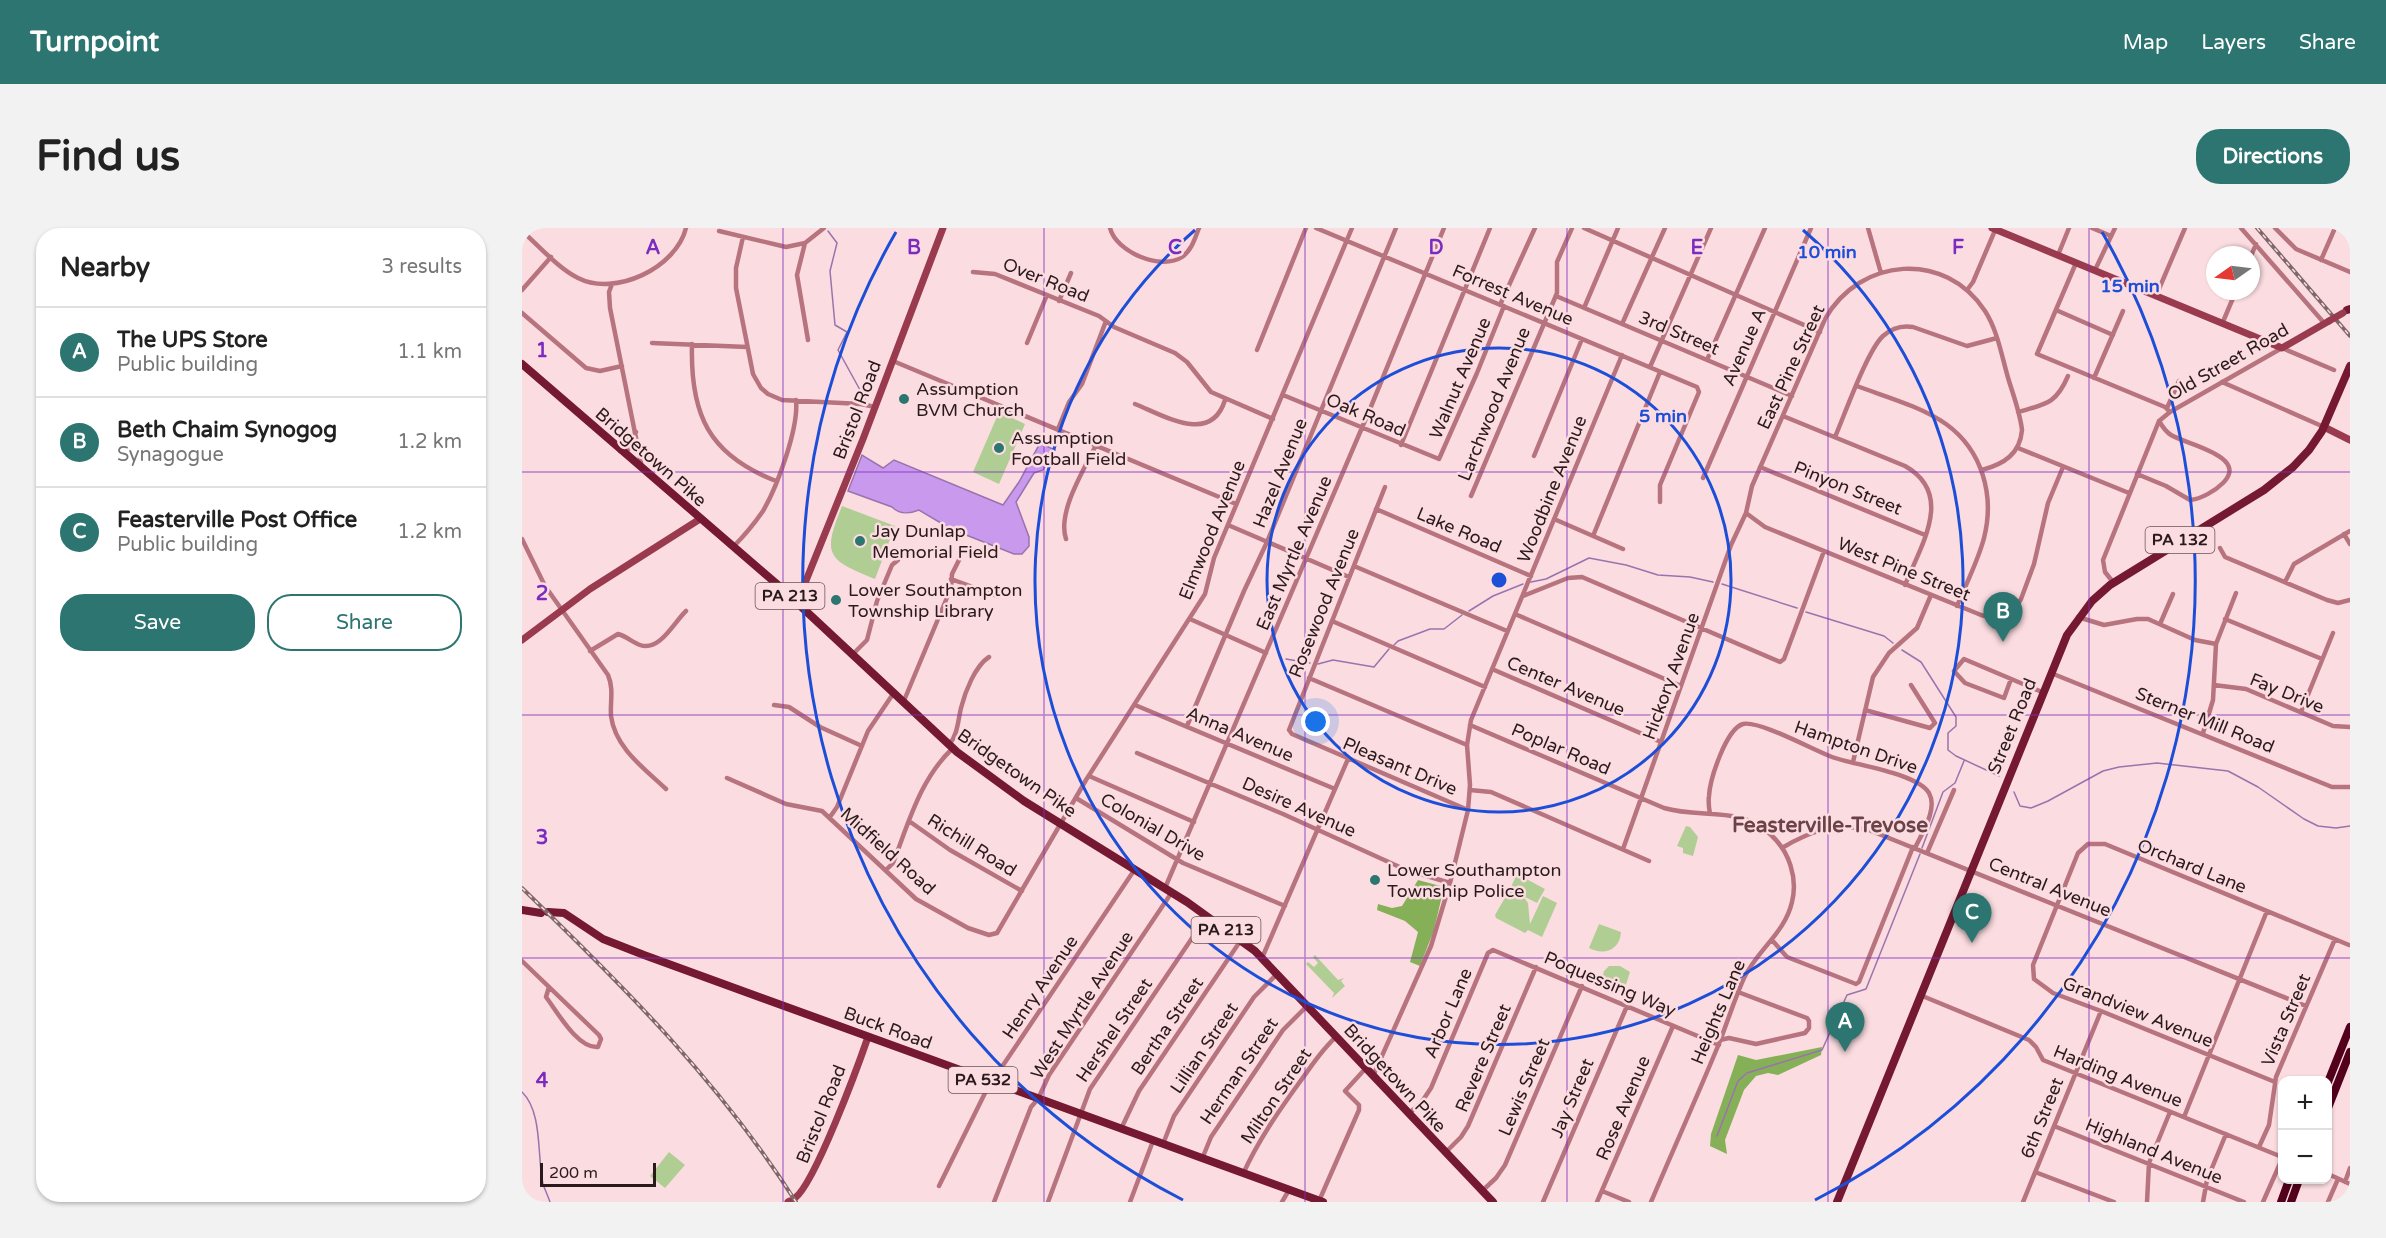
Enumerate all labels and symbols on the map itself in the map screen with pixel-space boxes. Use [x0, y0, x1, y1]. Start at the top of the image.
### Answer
text: A [646, 236, 661, 260]
text: B [907, 236, 921, 260]
text: C [1168, 236, 1182, 260]
text: D [1428, 236, 1444, 260]
text: E [1691, 236, 1704, 260]
text: F [1952, 236, 1964, 260]
text: 10 min [1797, 241, 1857, 263]
north arrow [2206, 246, 2260, 300]
street label: Over Road [1000, 253, 1092, 307]
street label: Forrest Avenue [1449, 260, 1577, 330]
text: 15 min [2100, 275, 2160, 297]
street label: East Pine Street [1752, 301, 1830, 433]
street label: Avenue A [1717, 305, 1771, 389]
street label: 3rd Street [1635, 306, 1723, 360]
street label: Walnut Avenue [1424, 314, 1496, 442]
street label: Old Street Road [2163, 318, 2293, 406]
street label: Larchwood Avenue [1453, 324, 1535, 484]
text: 1 [536, 339, 548, 363]
street label: Bristol Road [828, 357, 886, 463]
place label: Assumption BVM Church [916, 378, 1024, 421]
street label: Oak Road [1323, 388, 1409, 442]
marker: Assumption BVM Church [897, 392, 911, 406]
street label: Bridgetown Pike [591, 403, 711, 511]
text: 5 min [1639, 405, 1687, 427]
street label: Woodbine Avenue [1512, 412, 1592, 566]
street label: Hazel Avenue [1248, 415, 1312, 531]
place label: Assumption Football Field [1011, 427, 1126, 470]
marker: Assumption Football Field [992, 441, 1006, 455]
street label: Pinyon Street [1791, 456, 1905, 520]
street label: Elmwood Avenue [1174, 457, 1250, 603]
street label: East Myrtle Avenue [1251, 472, 1337, 634]
street label: Lake Road [1413, 502, 1505, 558]
place label: Jay Dunlap Memorial Field [872, 520, 999, 563]
street label: Rosewood Avenue [1284, 525, 1364, 681]
road number: PA 132 [2146, 527, 2214, 553]
street label: West Pine Street [1834, 532, 1974, 606]
marker: Jay Dunlap Memorial Field [853, 534, 867, 548]
centre of rings [1489, 570, 1509, 590]
place label: Lower Southampton Township Library [848, 579, 1023, 622]
text: 2 [536, 582, 548, 606]
road number: PA 213 [756, 583, 824, 609]
pin: B [1984, 592, 2022, 642]
marker: Lower Southampton Township Library [829, 593, 843, 607]
street label: Hickory Avenue [1638, 609, 1704, 743]
street label: Center Avenue [1504, 651, 1628, 721]
street label: Fay Drive [2247, 668, 2327, 718]
street label: Street Road [1983, 675, 2041, 777]
street label: Sterner Mill Road [2132, 682, 2278, 758]
street label: Anna Avenue [1183, 702, 1297, 766]
your location [1301, 707, 1330, 736]
street label: Hampton Drive [1791, 716, 1921, 778]
street label: Poplar Road [1508, 718, 1614, 780]
street label: Bridgetown Pike [953, 724, 1081, 822]
street label: Pleasant Drive [1339, 732, 1461, 800]
street label: Desire Avenue [1239, 772, 1359, 842]
street label: Colonial Drive [1097, 788, 1209, 866]
street label: Midfield Road [836, 803, 940, 899]
street label: Richill Road [923, 809, 1021, 881]
district label: Feasterville-Trevose [1732, 813, 1928, 838]
text: 3 [536, 826, 548, 850]
street label: Orchard Lane [2134, 834, 2250, 898]
street label: Central Avenue [1985, 852, 2115, 922]
place label: Lower Southampton Township Police [1387, 859, 1562, 902]
marker: Lower Southampton Township Police [1368, 873, 1382, 887]
pin: C [1952, 894, 1992, 943]
road number: PA 213 [1192, 917, 1260, 943]
street label: West Myrtle Avenue [1026, 927, 1138, 1083]
street label: Henry Avenue [997, 931, 1083, 1043]
street label: Poquessing Way [1541, 946, 1680, 1022]
street label: Heights Lane [1686, 956, 1750, 1068]
street label: Arbor Lane [1419, 965, 1477, 1061]
street label: Vista Street [2257, 970, 2315, 1070]
street label: Grandview Avenue [2060, 972, 2216, 1052]
street label: Bertha Street [1126, 973, 1208, 1079]
street label: Hershel Street [1071, 974, 1157, 1086]
street label: Lillian Street [1165, 998, 1243, 1098]
street label: Revere Street [1450, 1000, 1516, 1115]
street label: Buck Road [841, 1002, 935, 1054]
pin: A [1826, 1002, 1864, 1052]
street label: Herman Street [1195, 1013, 1283, 1129]
street label: Bridgetown Pike [1339, 1019, 1451, 1137]
street label: Lewis Street [1494, 1035, 1554, 1139]
street label: Harding Avenue [2050, 1040, 2186, 1112]
street label: Milton Street [1236, 1044, 1316, 1148]
street label: Rose Avenue [1591, 1052, 1655, 1164]
street label: Jay Street [1545, 1055, 1599, 1141]
street label: Bristol Road [791, 1061, 851, 1167]
road number: PA 532 [948, 1067, 1018, 1093]
text: 4 [536, 1069, 549, 1093]
street label: 6th Street [2016, 1074, 2068, 1162]
street label: Highland Avenue [2082, 1113, 2226, 1189]
scale bar [540, 1160, 656, 1188]

